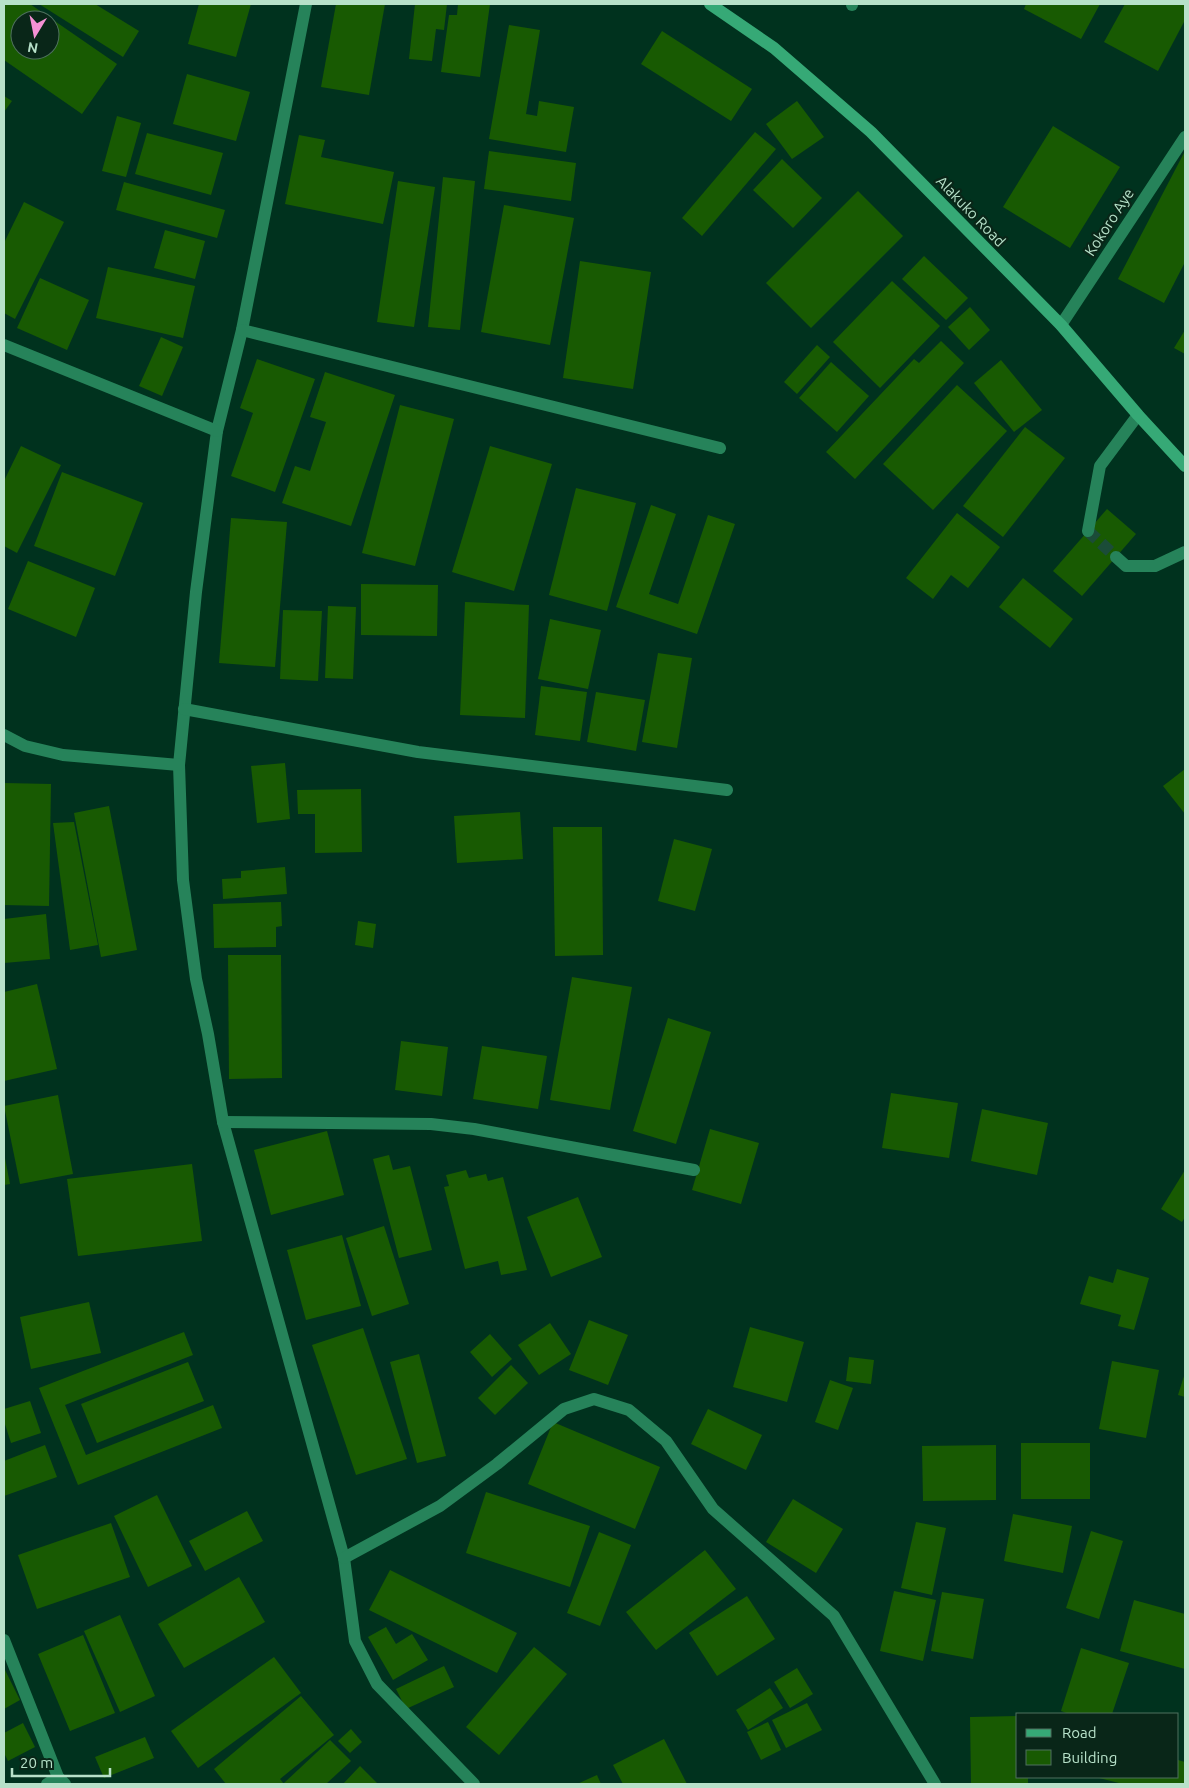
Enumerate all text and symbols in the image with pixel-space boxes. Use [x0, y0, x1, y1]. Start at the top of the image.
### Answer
north arrow [10, 10, 60, 60]
text: N [26, 39, 39, 57]
street label: Alakuko Road [933, 172, 1009, 250]
street label: Kokoro Aye [1081, 185, 1137, 259]
legend [1016, 1713, 1179, 1778]
text: Road [1062, 1724, 1097, 1741]
scale bar [12, 1746, 110, 1778]
text: Building [1062, 1749, 1117, 1766]
text: 20 m [20, 1754, 53, 1771]

